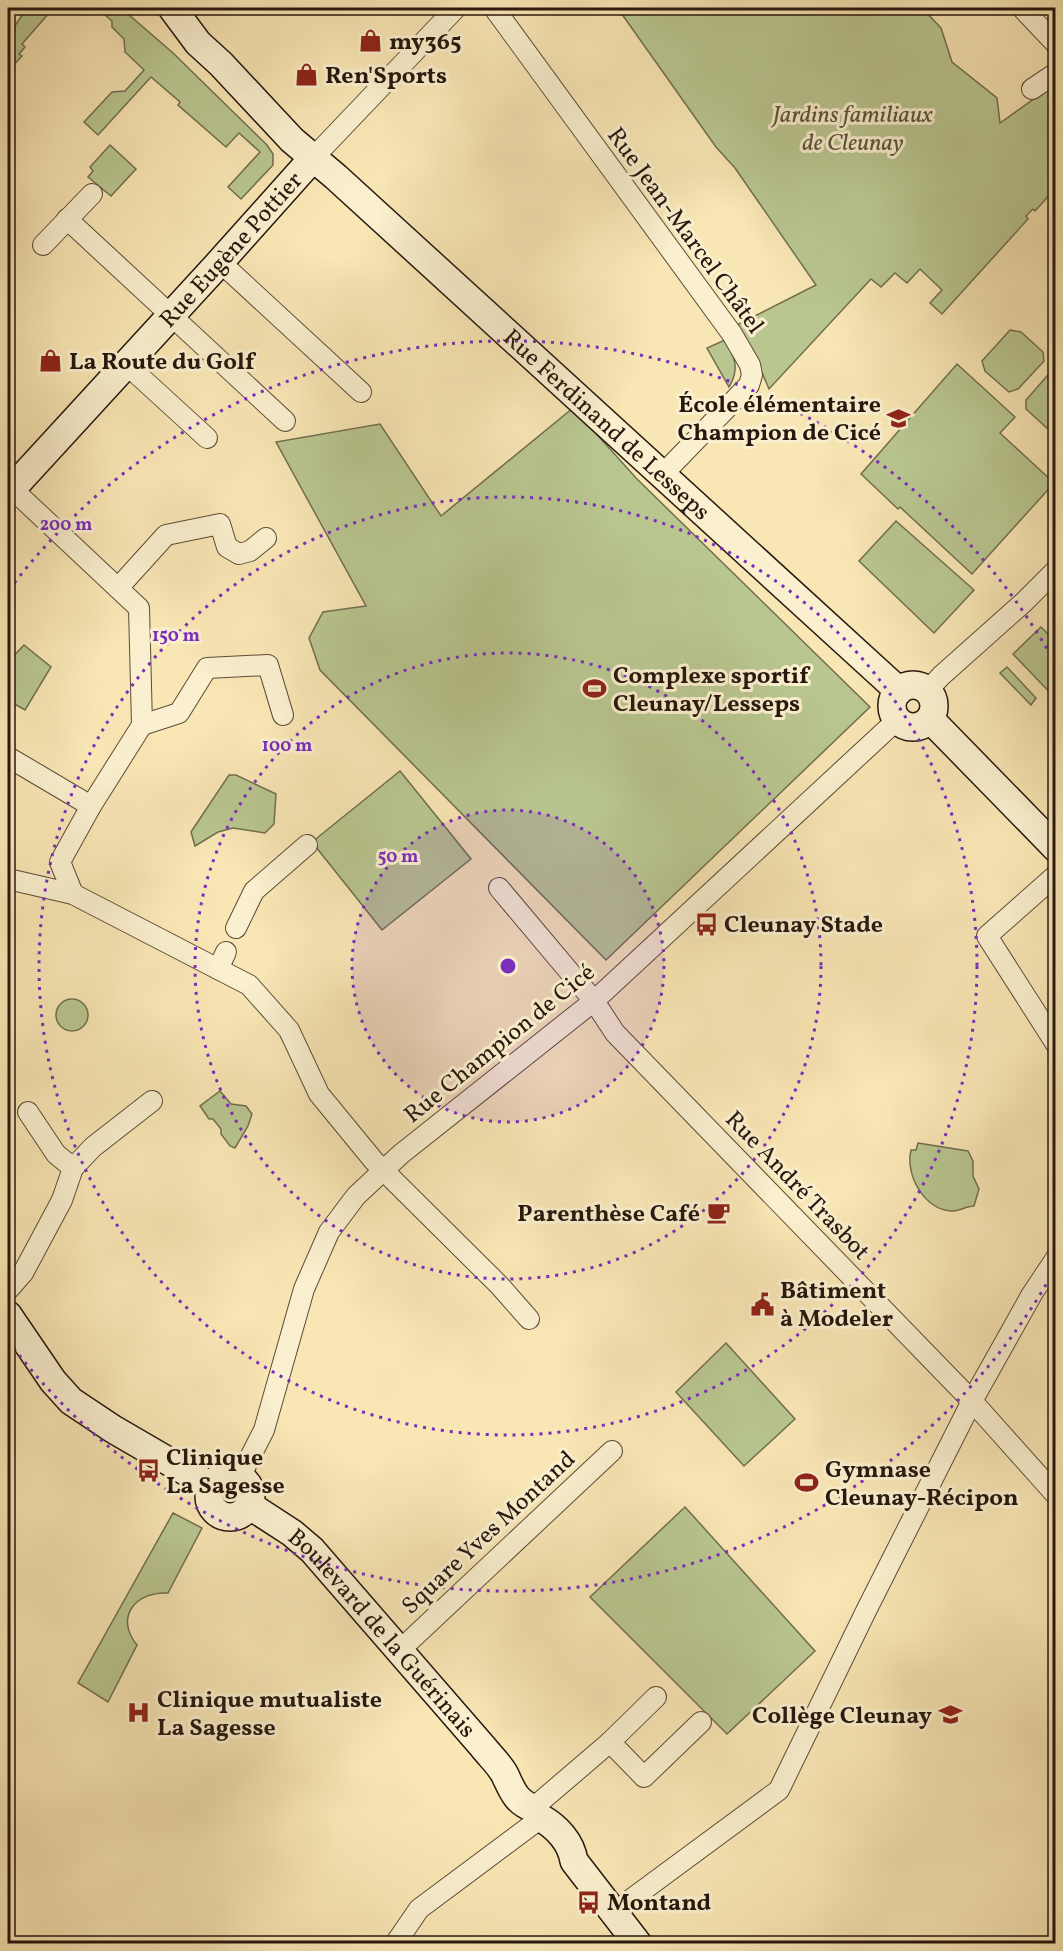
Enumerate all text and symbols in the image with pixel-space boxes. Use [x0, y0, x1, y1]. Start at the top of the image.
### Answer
place label: my365 [389, 26, 462, 60]
shop icon: my365 [358, 28, 384, 54]
place label: Ren'Sports [325, 60, 447, 94]
shop icon: Ren'Sports [294, 62, 320, 88]
park label: Jardins familiaux de Cleunay [771, 99, 933, 161]
street label: Rue Jean-Marcel Châtel [598, 121, 771, 341]
street label: Rue Eugène Pottier [152, 165, 312, 336]
street label: Rue Ferdinand de Lesseps [494, 322, 717, 529]
place label: La Route du Golf [69, 346, 257, 380]
shop icon: La Route du Golf [38, 348, 64, 374]
place label: École élémentaire Champion de Cicé [678, 389, 881, 451]
school or university icon: École élémentaire Champion de Cicé [886, 405, 912, 431]
text: 200 m [40, 513, 92, 538]
text: 150 m [152, 624, 200, 649]
place label: Complexe sportif Cleunay/Lesseps [613, 660, 811, 722]
sports icon: Complexe sportif Cleunay/Lesseps [582, 676, 608, 702]
text: 100 m [262, 734, 312, 759]
text: 50 m [378, 845, 418, 870]
place label: Cleunay Stade [724, 909, 883, 943]
bus stop icon: Cleunay Stade [693, 911, 719, 937]
centre of rings [498, 956, 518, 976]
street label: Rue Champion de Cicé [398, 957, 603, 1132]
street label: Rue André Trasbot [716, 1104, 877, 1269]
place label: Parenthèse Café [517, 1198, 700, 1232]
cafe icon: Parenthèse Café [705, 1200, 731, 1226]
place label: Bâtiment à Modeler [780, 1275, 893, 1337]
public building icon: Bâtiment à Modeler [749, 1291, 775, 1317]
place label: Clinique La Sagesse [166, 1442, 285, 1504]
street label: Square Yves Montand [395, 1444, 584, 1623]
place label: Gymnase Cleunay-Récipon [825, 1454, 1019, 1516]
bus stop icon: Clinique La Sagesse [135, 1458, 161, 1484]
sports icon: Gymnase Cleunay-Récipon [794, 1470, 820, 1496]
street label: Boulevard de la Guérinais [279, 1521, 483, 1746]
place label: Clinique mutualiste La Sagesse [157, 1684, 382, 1746]
hospital icon: Clinique mutualiste La Sagesse [126, 1700, 152, 1726]
place label: Collège Cleunay [752, 1700, 933, 1734]
school or university icon: Collège Cleunay [937, 1702, 963, 1728]
place label: Montand [607, 1887, 712, 1921]
bus stop icon: Montand [576, 1889, 602, 1915]

